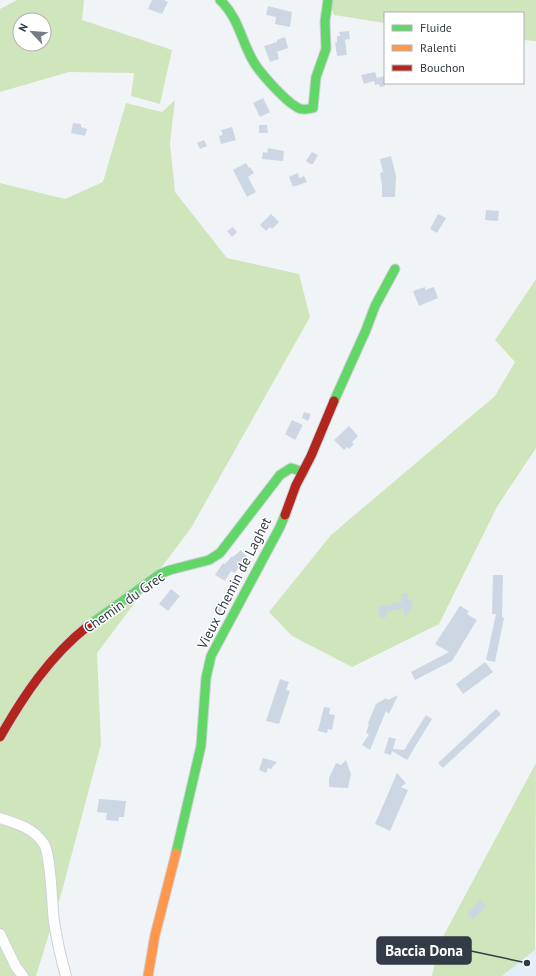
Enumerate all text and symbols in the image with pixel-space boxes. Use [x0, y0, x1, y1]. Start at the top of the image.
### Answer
north arrow [12, 12, 52, 52]
legend [384, 12, 524, 84]
text: Fluide [420, 20, 452, 35]
text: N [15, 21, 31, 34]
text: Ralenti [420, 40, 456, 55]
text: Bouchon [420, 60, 465, 75]
street label: Vieux Chemin de Laghet [192, 514, 275, 653]
street label: Chemin du Grec [80, 567, 168, 637]
callout: Baccia Dona [377, 937, 471, 964]
text: Baccia Dona [385, 941, 463, 960]

